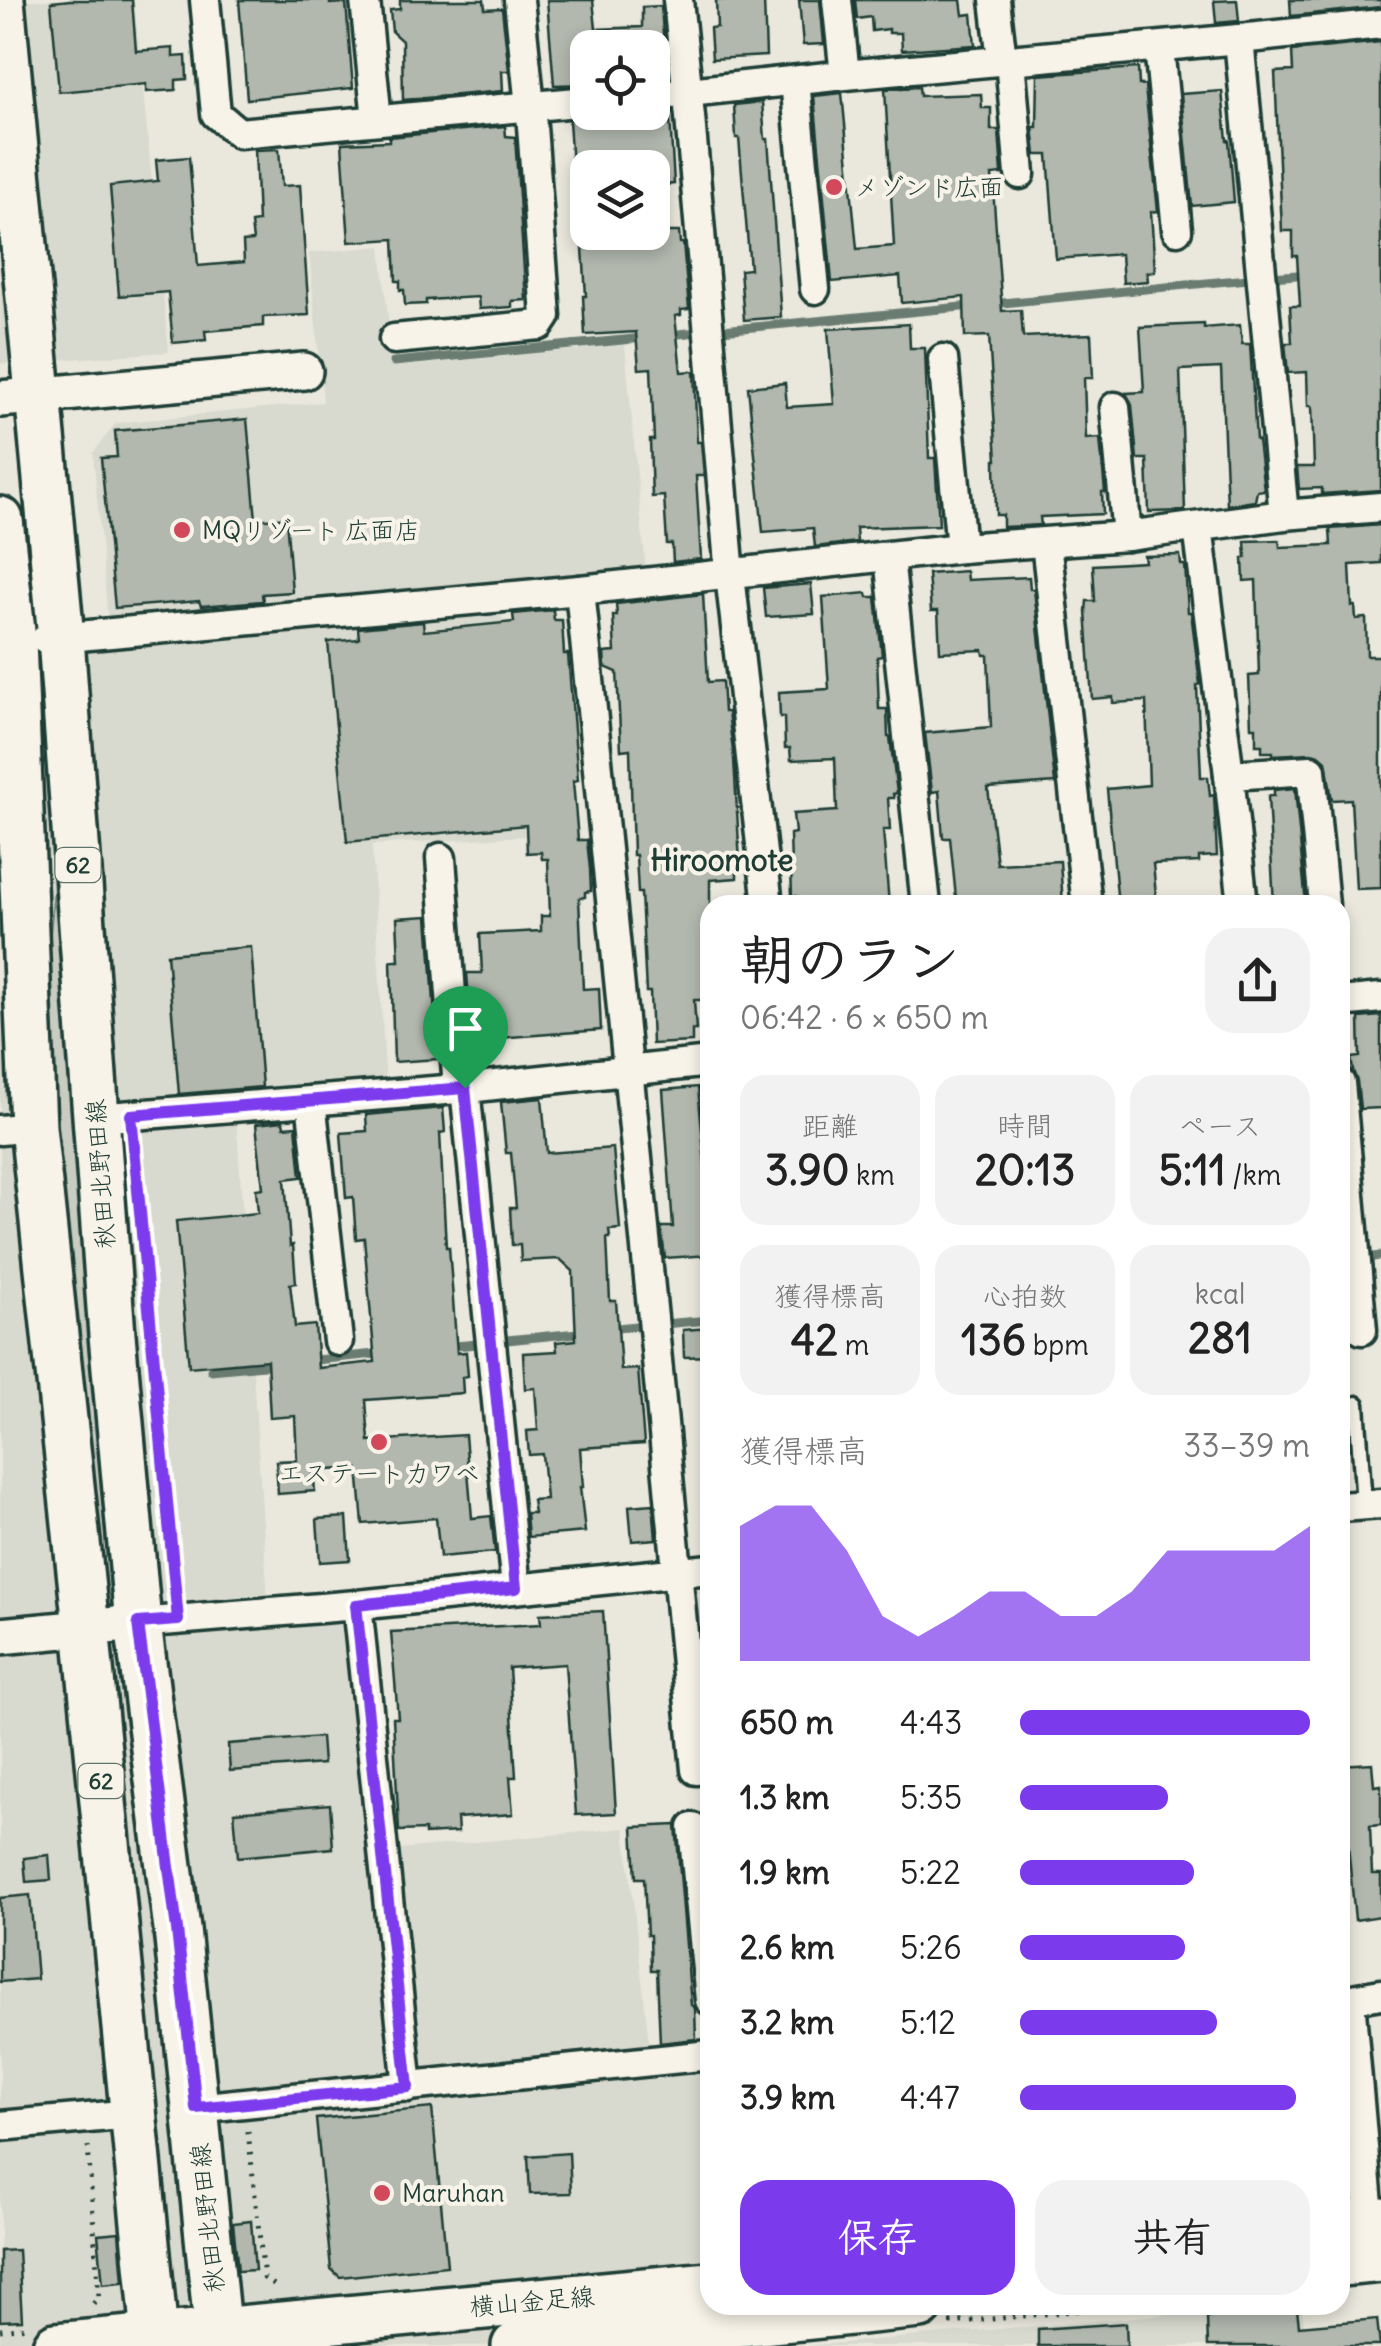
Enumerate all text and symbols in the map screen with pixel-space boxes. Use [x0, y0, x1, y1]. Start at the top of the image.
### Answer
map controls [570, 30, 670, 250]
button: locate [570, 30, 670, 130]
button: layers [570, 150, 670, 250]
place label: メゾンド広面 [854, 171, 1004, 203]
marker: メゾンド広面 [823, 176, 845, 198]
place label: MQリゾート 広面店 [202, 514, 420, 546]
marker: MQリゾート 広面店 [171, 519, 193, 541]
district label: Hiroomote [651, 841, 793, 879]
road number: 62 [56, 848, 100, 882]
text: 朝のラン [740, 925, 960, 994]
button: share [1205, 928, 1310, 1033]
pin [423, 986, 508, 1089]
text: 06:42 · 6 × 650 m [740, 997, 989, 1038]
icon: arrive [438, 1001, 493, 1056]
street label: 秋田北野田線 [79, 1098, 121, 1250]
text: 距離 [802, 1108, 858, 1144]
text: 時間 [997, 1108, 1053, 1144]
text: ペース [1179, 1108, 1261, 1144]
text: 3.90 [765, 1144, 849, 1196]
text: 20:13 [975, 1144, 1075, 1196]
text: 5:11 [1159, 1144, 1226, 1196]
text: km [849, 1157, 895, 1193]
text: /km [1226, 1157, 1281, 1193]
text: kcal [1195, 1276, 1245, 1312]
text: 獲得標高 [774, 1278, 886, 1314]
text: 心拍数 [983, 1278, 1067, 1314]
text: 281 [1188, 1312, 1252, 1364]
text: 42 [791, 1314, 838, 1366]
text: 136 [961, 1314, 1026, 1366]
text: m [838, 1327, 869, 1363]
text: bpm [1026, 1327, 1089, 1363]
text: 33–39 m [1183, 1425, 1310, 1466]
text: 獲得標高 [740, 1430, 868, 1471]
marker: エステートカワベ [368, 1431, 390, 1453]
place label: エステートカワベ [278, 1457, 480, 1489]
text: 650 m [740, 1702, 834, 1743]
text: 4:43 [900, 1702, 962, 1743]
road number: 62 [78, 1764, 124, 1798]
text: 1.3 km [740, 1777, 830, 1818]
text: 5:35 [900, 1777, 962, 1818]
text: 1.9 km [740, 1852, 830, 1893]
text: 5:22 [900, 1852, 961, 1893]
text: 2.6 km [740, 1927, 835, 1968]
text: 5:26 [900, 1927, 962, 1968]
text: 3.2 km [740, 2002, 834, 2043]
text: 5:12 [900, 2002, 956, 2043]
text: 3.9 km [740, 2077, 835, 2118]
text: 4:47 [900, 2077, 960, 2118]
street label: 秋田北野田線 [183, 2142, 231, 2294]
place label: Maruhan [402, 2177, 504, 2209]
button: 保存 [740, 2180, 1015, 2295]
button: 共有 [1035, 2180, 1310, 2295]
marker: Maruhan [371, 2182, 393, 2204]
street label: 横山金足線 [468, 2280, 596, 2322]

